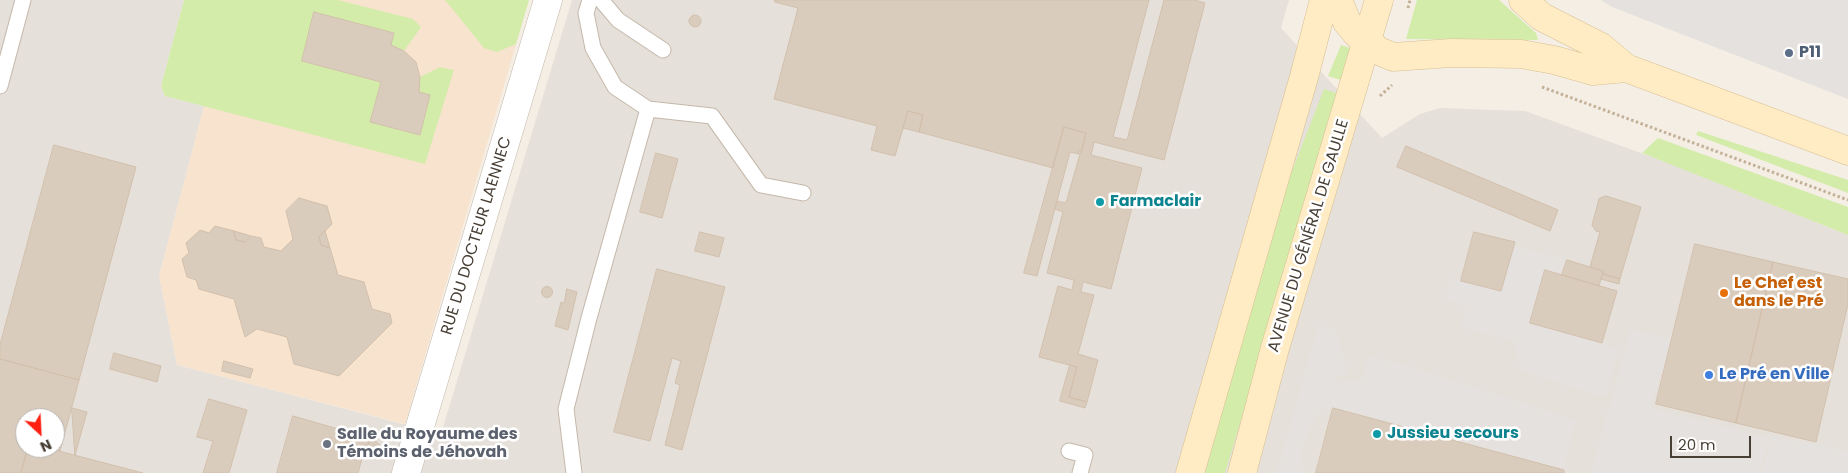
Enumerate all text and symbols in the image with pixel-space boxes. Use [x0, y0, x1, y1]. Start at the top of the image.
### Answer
place label: P11 [1799, 43, 1821, 63]
marker: P11 [1783, 47, 1795, 59]
street label: AVENUE DU GÉNÉRAL DE GAULLE [1264, 117, 1354, 355]
street label: RUE DU DOCTEUR LAENNEC [438, 135, 516, 337]
place label: Farmaclair [1110, 192, 1201, 212]
marker: Farmaclair [1094, 196, 1106, 208]
place label: Le Chef est dans le Pré [1734, 274, 1823, 312]
marker: Le Chef est dans le Pré [1718, 287, 1730, 299]
place label: Le Pré en Ville [1719, 365, 1830, 385]
marker: Le Pré en Ville [1703, 369, 1715, 381]
north arrow [15, 408, 65, 458]
place label: Jussieu secours [1387, 424, 1519, 444]
place label: Salle du Royaume des Témoins de Jéhovah [337, 425, 518, 463]
scale bar [1673, 426, 1754, 458]
marker: Jussieu secours [1371, 428, 1383, 440]
text: N [37, 434, 55, 457]
text: 20 m [1678, 434, 1716, 455]
marker: Salle du Royaume des Témoins de Jéhovah [321, 438, 333, 450]

